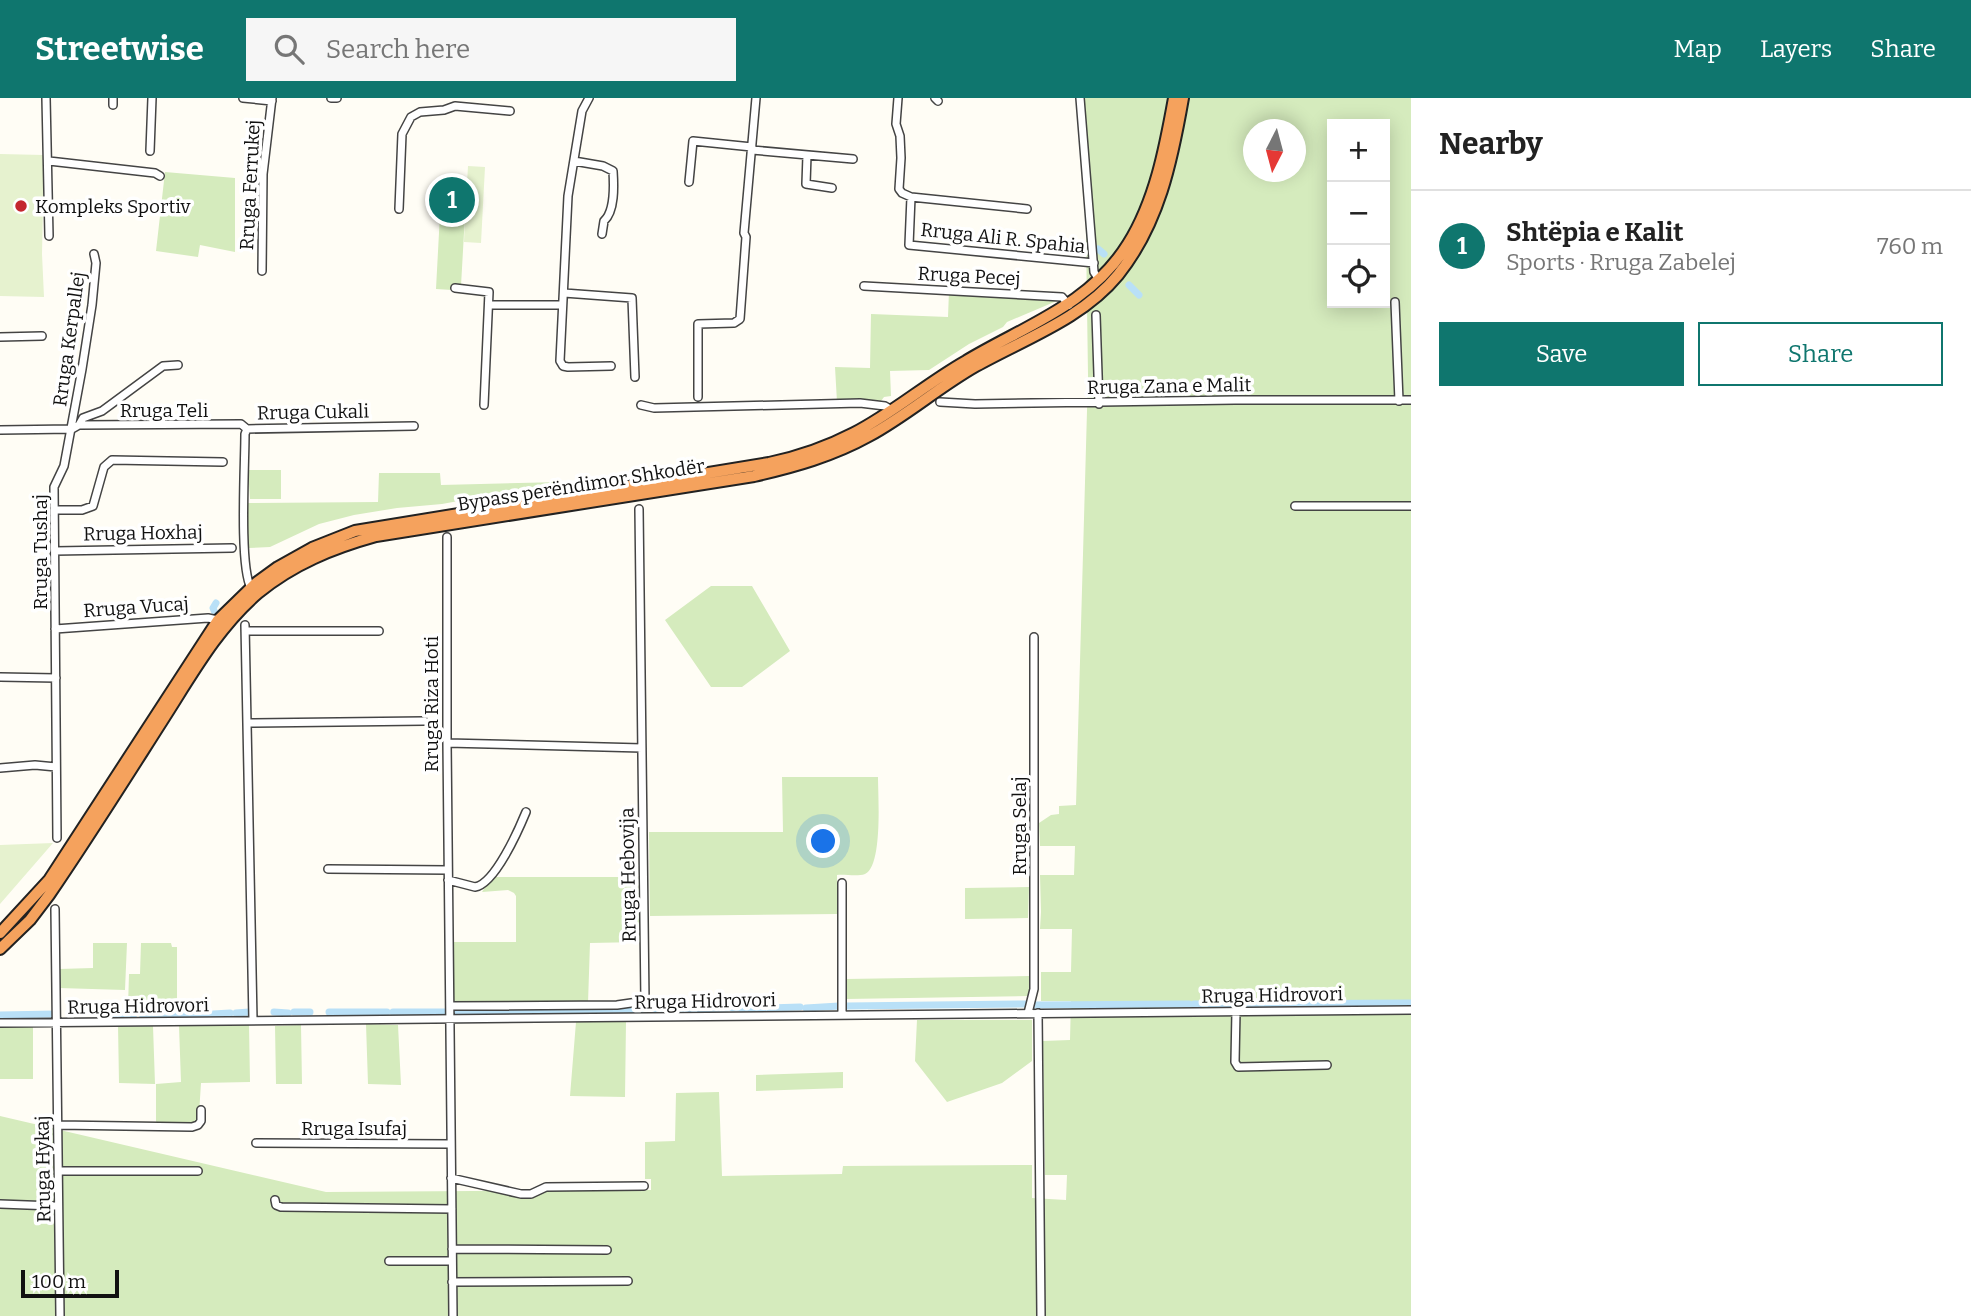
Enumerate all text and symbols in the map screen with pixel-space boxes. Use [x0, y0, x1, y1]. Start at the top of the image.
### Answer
search box [246, 18, 736, 81]
text: Streetwise [35, 29, 204, 69]
icon: search [270, 30, 308, 68]
text: Search here [326, 34, 470, 65]
text: Map [1674, 35, 1722, 63]
text: Layers [1760, 35, 1832, 63]
text: Share [1870, 35, 1936, 63]
street label: Rruga Ferrukej [235, 119, 265, 251]
north arrow [1243, 119, 1306, 182]
map controls [1327, 119, 1390, 308]
button: + [1327, 119, 1390, 182]
text: Nearby [1439, 126, 1543, 162]
pin: 1 [429, 174, 475, 226]
button: − [1327, 182, 1390, 245]
place label: Kompleks Sportiv [35, 195, 192, 218]
marker: Kompleks Sportiv [13, 198, 29, 214]
text: Shtëpia e Kalit [1506, 217, 1684, 248]
street label: Rruga Ali R. Spahia [919, 218, 1087, 258]
text: 1 [1457, 232, 1467, 260]
text: 760 m [1877, 232, 1943, 260]
button: locate [1327, 245, 1390, 308]
text: Sports · Rruga Zabelej [1506, 248, 1736, 276]
street label: Rruga Pecej [917, 262, 1021, 290]
street label: Rruga Kerpallej [48, 270, 90, 408]
button: Save [1439, 322, 1684, 386]
button: Share [1698, 322, 1943, 386]
street label: Rruga Zana e Malit [1087, 373, 1252, 399]
street label: Rruga Teli [120, 399, 209, 422]
street label: Rruga Cukali [257, 400, 370, 424]
street label: Bypass perëndimor Shkodër [456, 454, 707, 516]
street label: Rruga Tushaj [29, 494, 52, 610]
street label: Rruga Hoxhaj [83, 520, 203, 546]
street label: Rruga Vucaj [82, 592, 190, 622]
street label: Rruga Riza Hoti [420, 635, 443, 772]
street label: Rruga Selaj [1008, 776, 1031, 876]
street label: Rruga Hebovija [615, 807, 641, 943]
your location [806, 824, 840, 858]
street label: Rruga Hidrovori [1201, 982, 1343, 1008]
street label: Rruga Hidrovori [634, 988, 776, 1014]
street label: Rruga Hidrovori [67, 993, 209, 1019]
street label: Rruga Hykaj [31, 1115, 55, 1223]
street label: Rruga Isufaj [301, 1117, 407, 1140]
scale bar [21, 1267, 119, 1299]
text: 100 m [32, 1270, 86, 1293]

